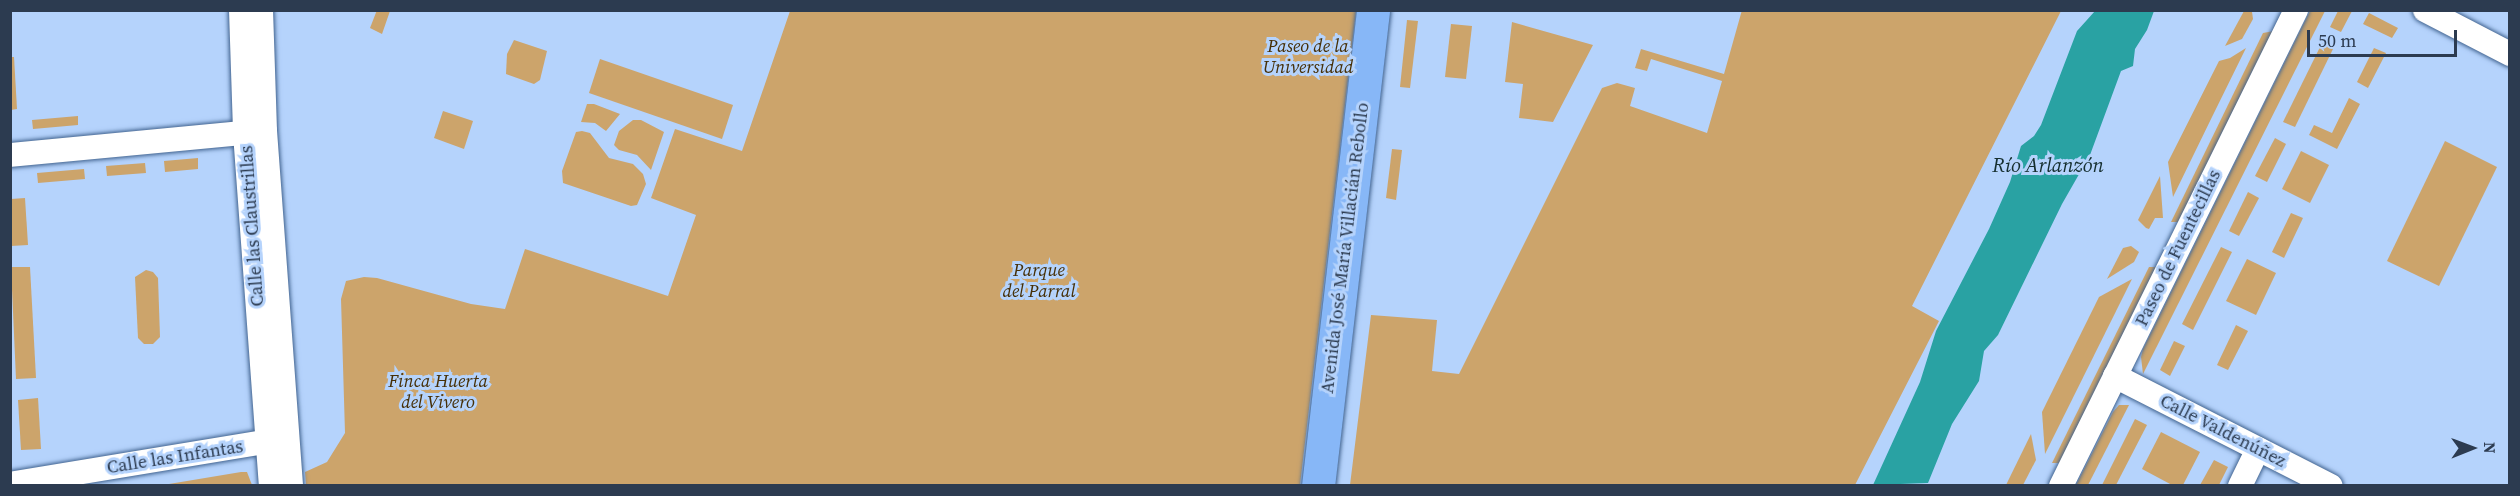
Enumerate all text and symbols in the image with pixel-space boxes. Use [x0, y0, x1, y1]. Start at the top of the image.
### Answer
scale bar [2310, 18, 2460, 56]
text: 50 m [2318, 28, 2356, 53]
park label: Paseo de la Universidad [1263, 36, 1353, 78]
street label: Avenida José María Villacián Rebollo [1316, 101, 1374, 395]
street label: Calle las Claustrillas [236, 145, 268, 307]
water label: Río Arlanzón [1992, 153, 2104, 177]
street label: Paseo de Fuentecillas [2131, 166, 2225, 330]
park label: Parque del Parral [1003, 260, 1075, 302]
park label: Finca Huerta del Vivero [388, 371, 488, 413]
street label: Calle Valdenúñez [2156, 390, 2290, 472]
north arrow [2442, 418, 2502, 478]
street label: Calle las Infantas [105, 436, 245, 478]
text: N [2479, 442, 2501, 454]

